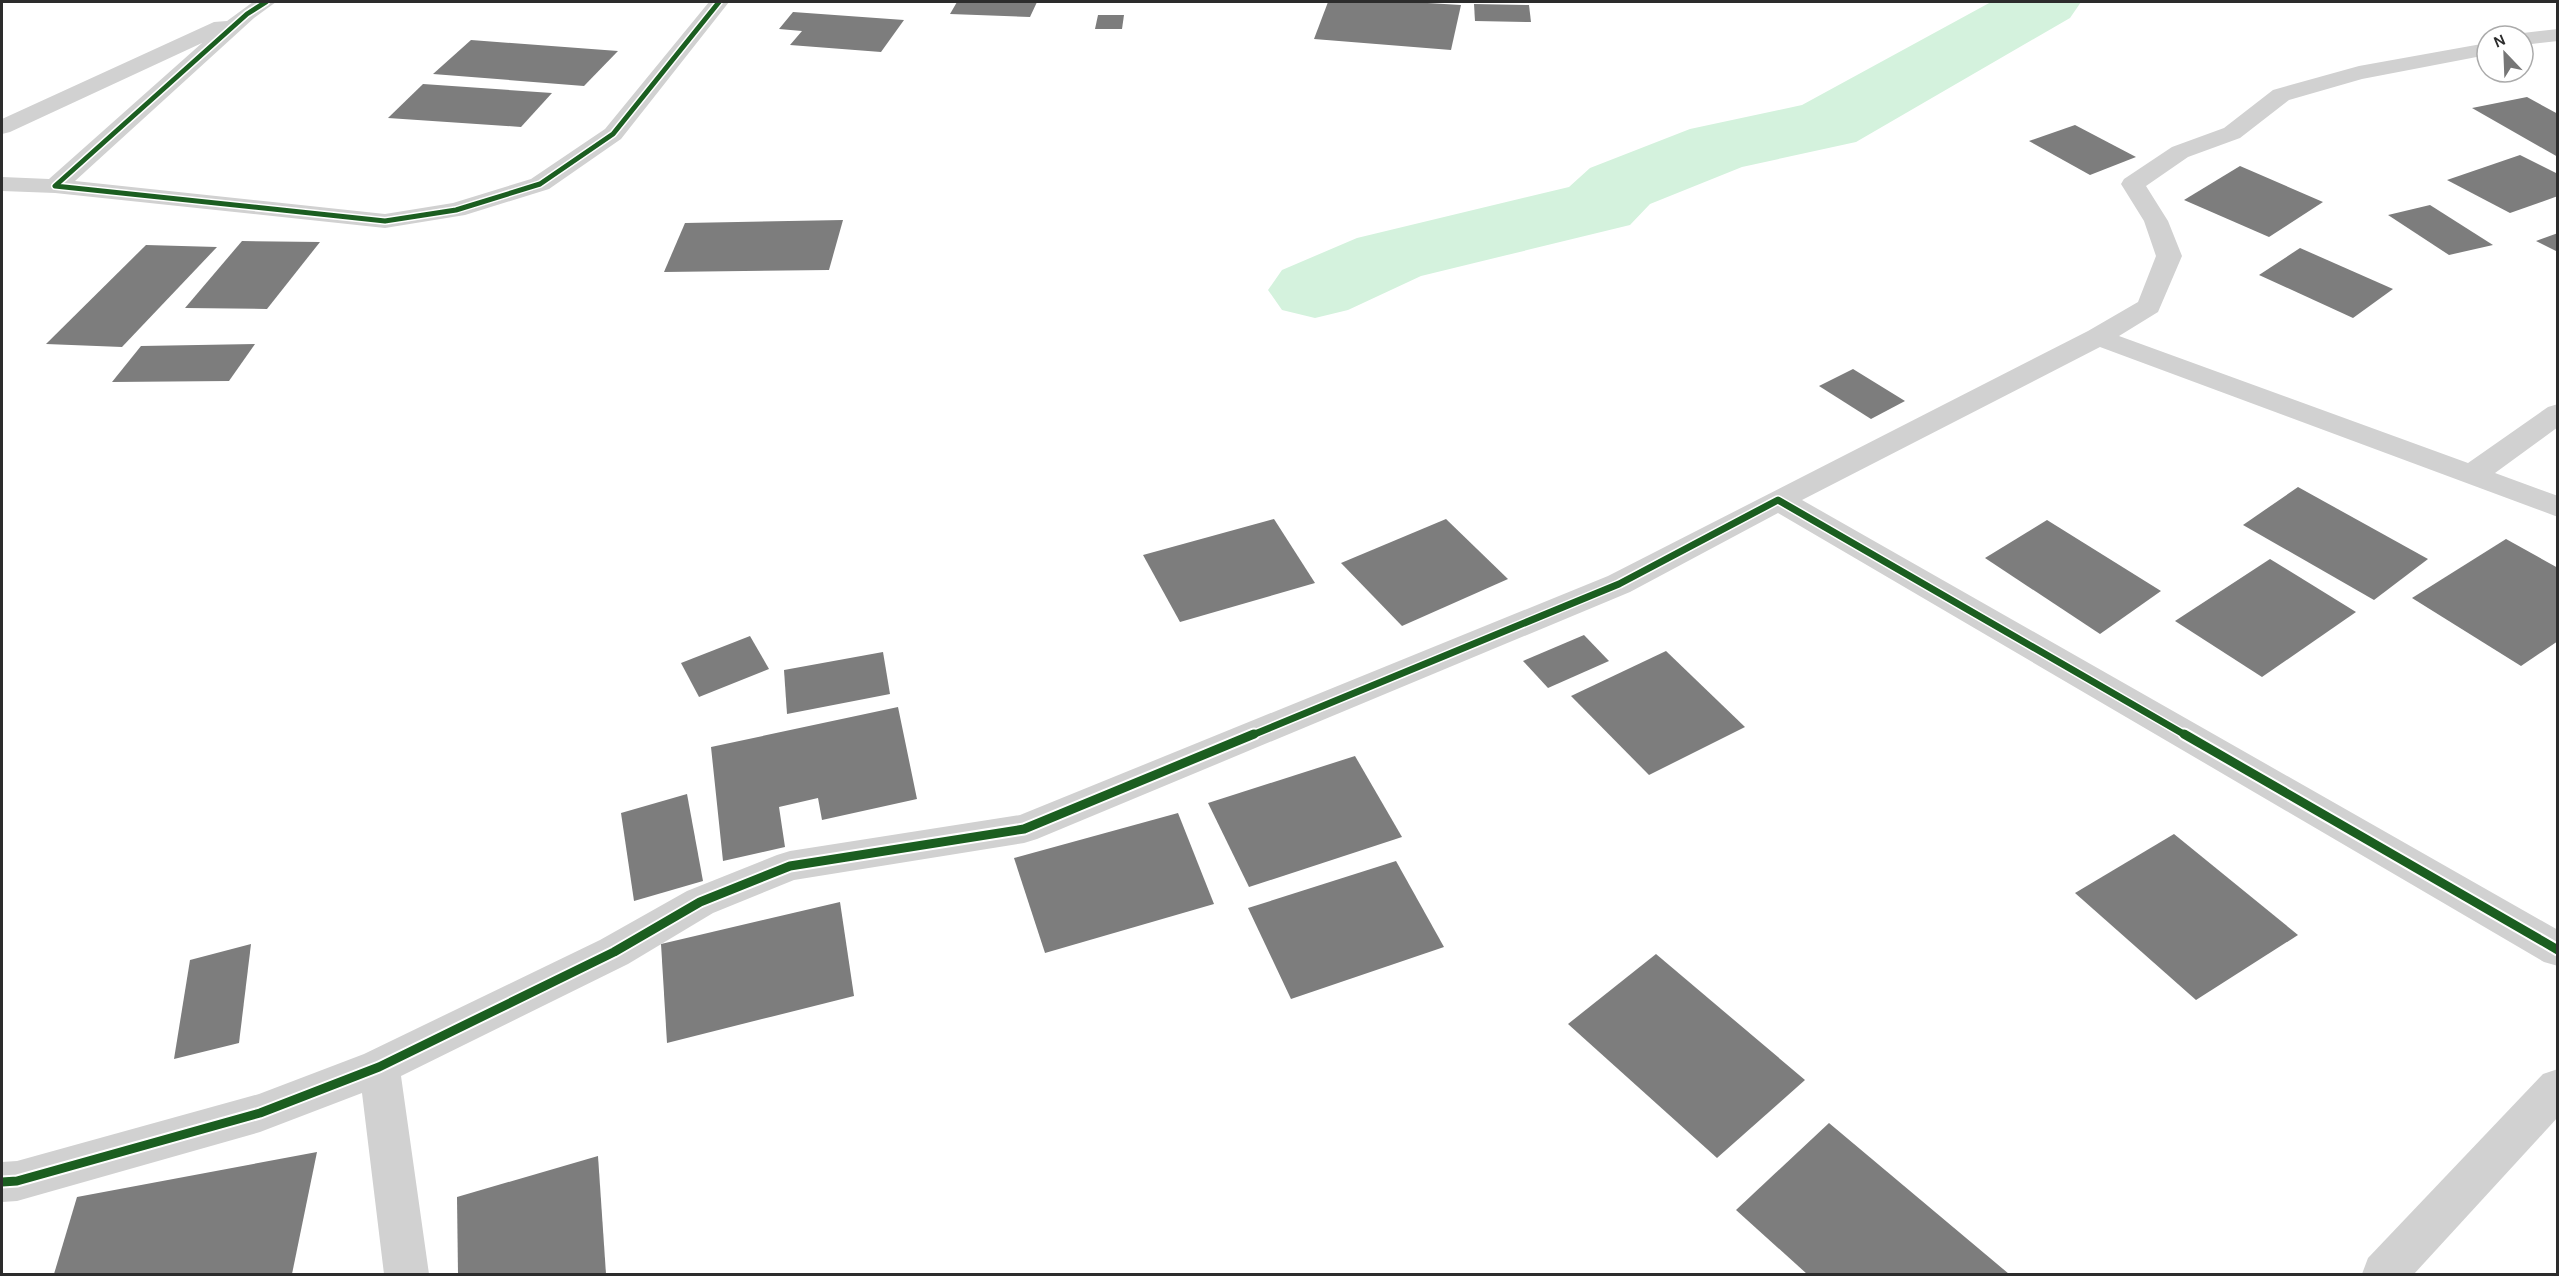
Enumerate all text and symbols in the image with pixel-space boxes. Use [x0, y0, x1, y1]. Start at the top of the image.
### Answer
north arrow [2475, 24, 2535, 84]
text: N [2490, 30, 2508, 52]

